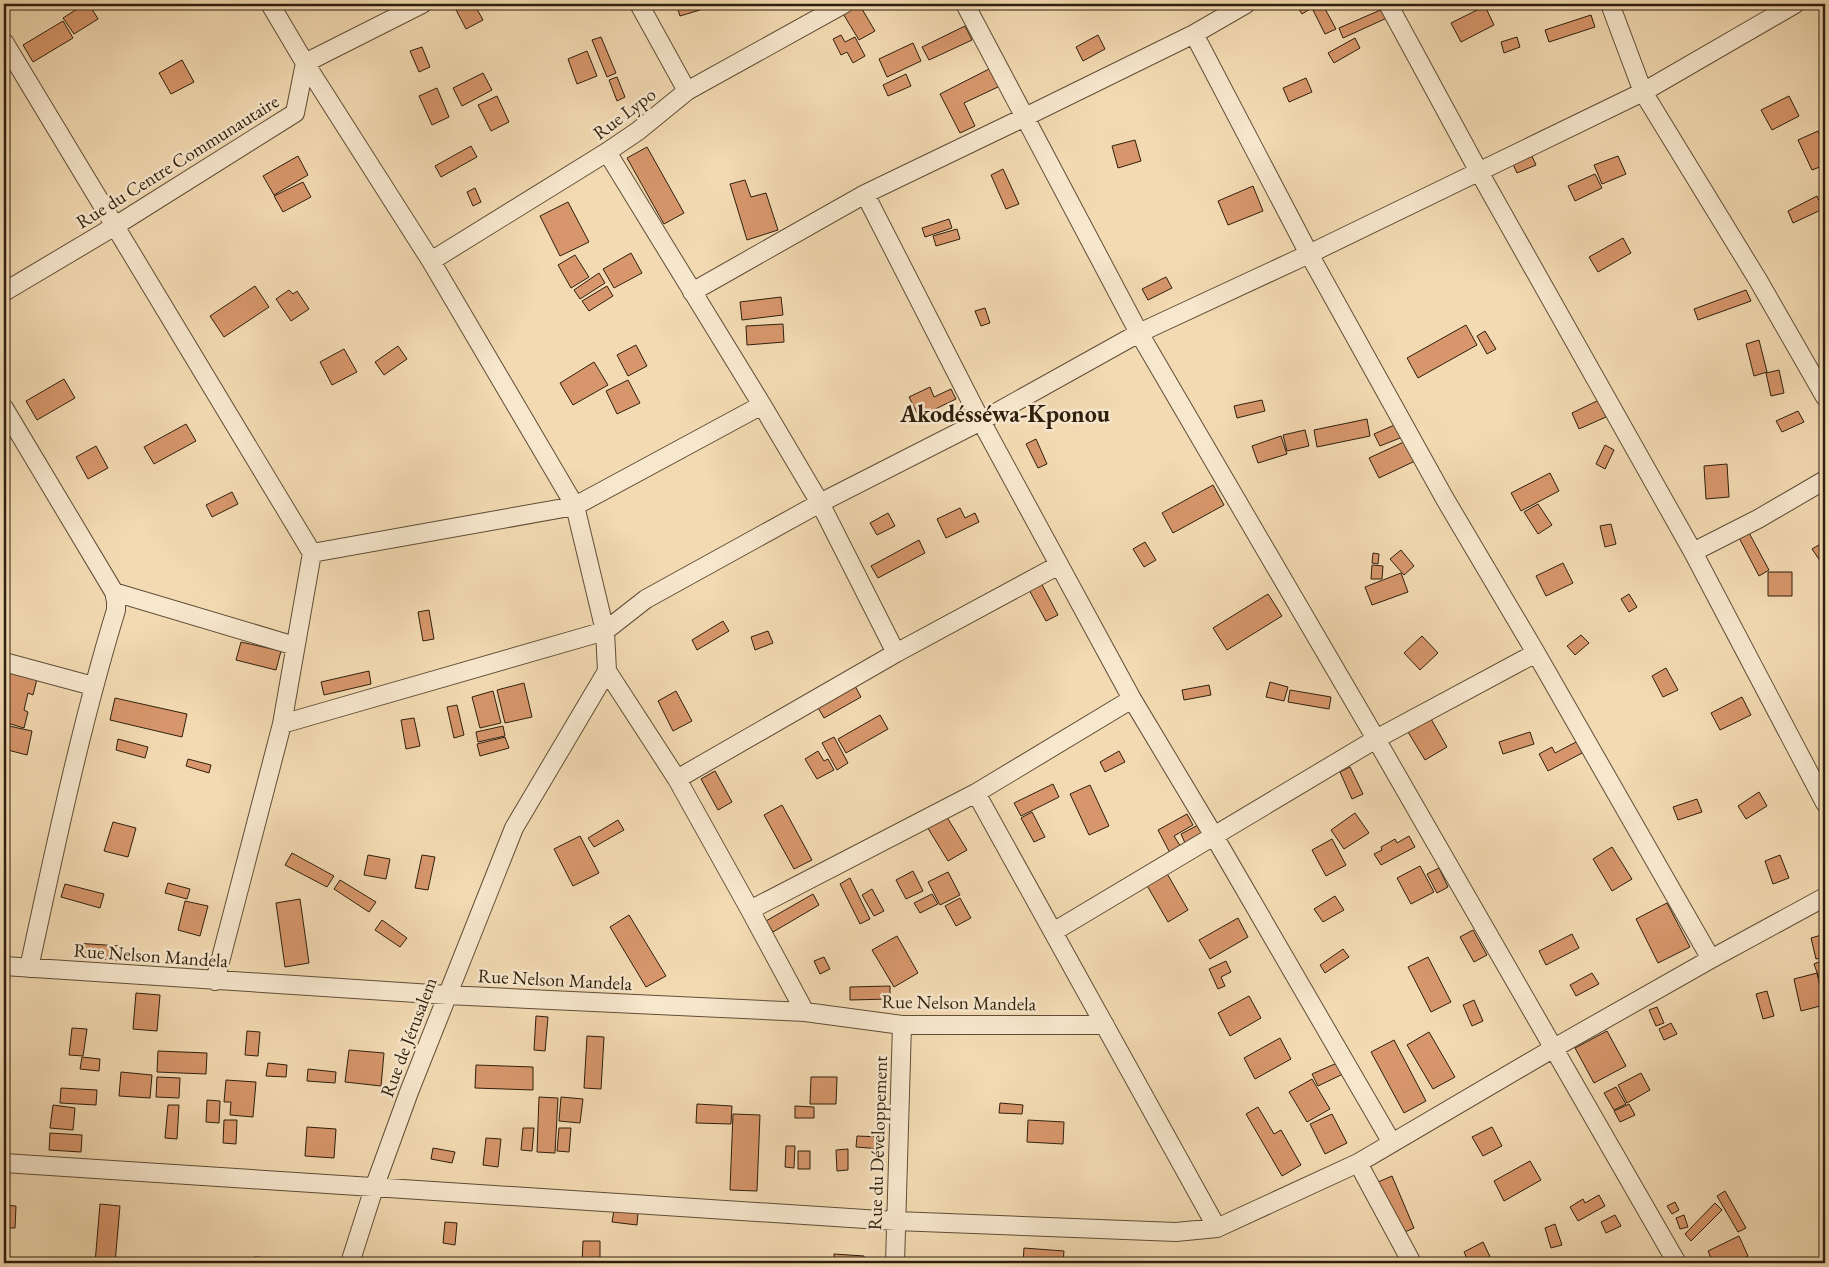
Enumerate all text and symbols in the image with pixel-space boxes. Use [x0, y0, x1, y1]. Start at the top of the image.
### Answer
street label: Rue Lypo [588, 82, 661, 145]
street label: Rue du Centre Communautaire [71, 89, 283, 234]
district label: Akodésséwa-Kponou [899, 398, 1111, 429]
street label: Rue Nelson Mandela [73, 938, 229, 973]
street label: Rue Nelson Mandela [477, 963, 633, 996]
street label: Rue de Jérusalem [374, 974, 443, 1101]
street label: Rue Nelson Mandela [881, 989, 1037, 1016]
street label: Rue du Développement [862, 1055, 893, 1231]

